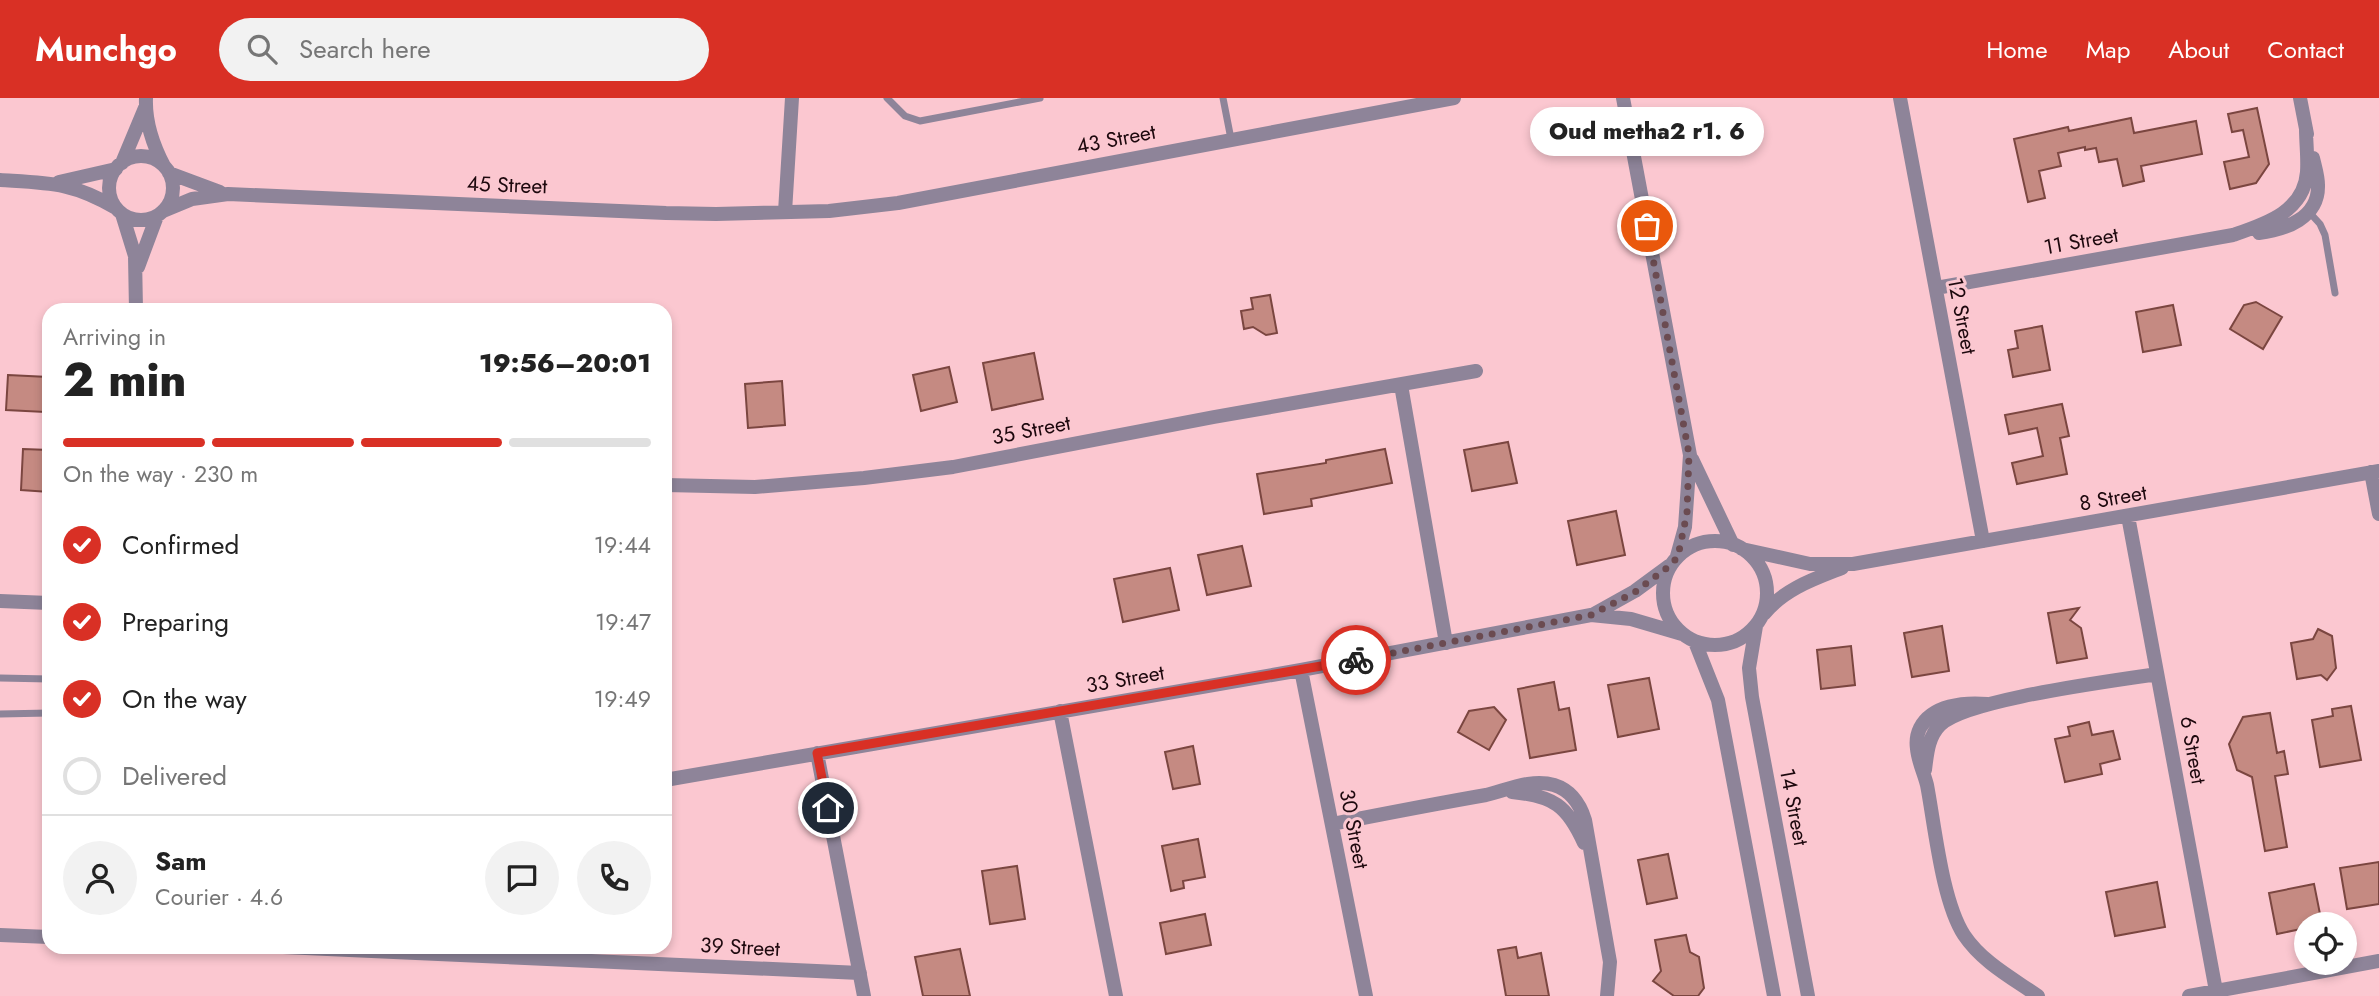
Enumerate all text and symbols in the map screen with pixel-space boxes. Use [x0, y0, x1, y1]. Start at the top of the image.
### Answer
search box [219, 18, 709, 81]
text: Munchgo [35, 26, 177, 73]
icon: search [243, 30, 281, 68]
text: Search here [299, 30, 431, 68]
text: Home [1986, 32, 2048, 67]
text: Map [2086, 32, 2130, 67]
text: About [2168, 32, 2229, 67]
text: Contact [2267, 32, 2344, 67]
callout: Oud metha2 r1. 6 [1530, 107, 1764, 156]
text: Oud metha2 r1. 6 [1549, 114, 1745, 148]
street label: 43 Street [1074, 117, 1158, 161]
street label: 45 Street [466, 169, 548, 201]
pin [1617, 196, 1677, 256]
icon: bag [1628, 207, 1666, 245]
street label: 11 Street [2041, 220, 2121, 262]
street label: 12 Street [1940, 275, 1984, 357]
text: Arriving in [63, 320, 166, 354]
text: 19:56–20:01 [479, 344, 651, 382]
text: 2 min [63, 347, 187, 413]
street label: 35 Street [989, 408, 1073, 452]
text: On the way · 230 m [63, 457, 258, 491]
street label: 8 Street [2077, 477, 2149, 519]
icon: check [63, 526, 101, 564]
text: Confirmed [122, 526, 239, 564]
text: 19:44 [594, 528, 651, 562]
icon: check [63, 603, 101, 641]
text: Preparing [122, 603, 229, 641]
text: 19:47 [595, 605, 651, 639]
courier [1321, 625, 1391, 695]
icon: bike [1337, 641, 1375, 679]
street label: 33 Street [1083, 657, 1167, 701]
icon: check [63, 680, 101, 718]
text: On the way [122, 680, 247, 718]
text: 19:49 [594, 682, 651, 716]
street label: 6 Street [2172, 714, 2214, 786]
text: Delivered [122, 757, 227, 795]
street label: 14 Street [1772, 766, 1816, 848]
pin [798, 778, 858, 838]
street label: 30 Street [1332, 787, 1376, 871]
icon: home [809, 789, 847, 827]
button: person [63, 841, 137, 915]
button: chat [485, 841, 559, 915]
button: phone [577, 841, 651, 915]
text: Sam [155, 842, 207, 880]
text: Courier · 4.6 [155, 880, 283, 914]
map controls [2294, 912, 2357, 975]
button: locate [2294, 912, 2357, 975]
street label: 39 Street [699, 930, 781, 964]

